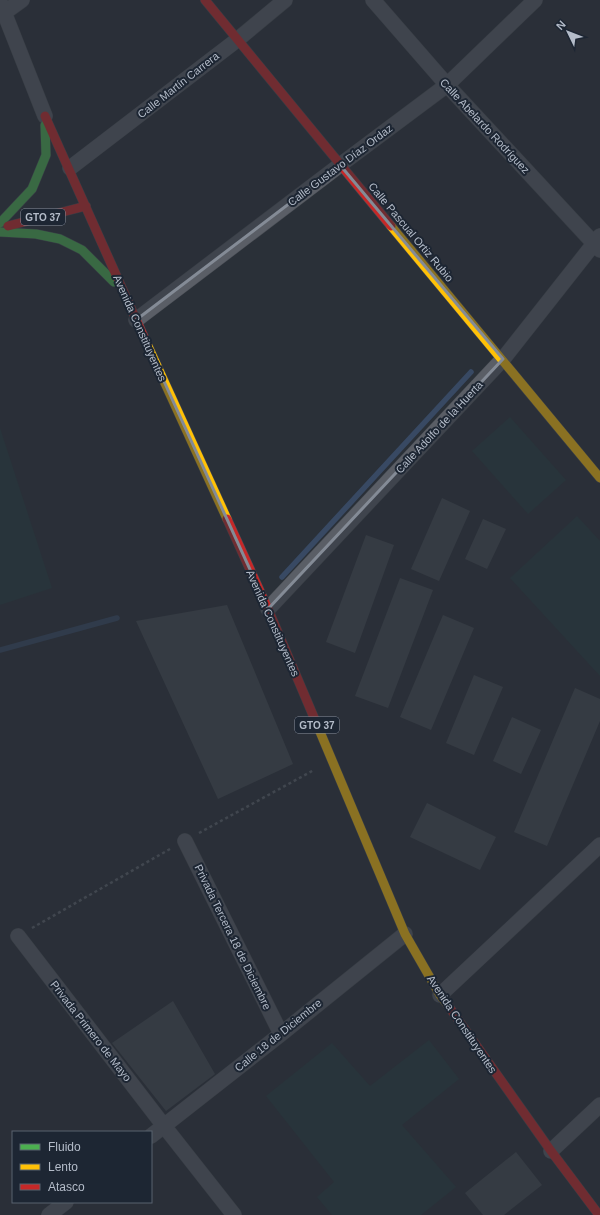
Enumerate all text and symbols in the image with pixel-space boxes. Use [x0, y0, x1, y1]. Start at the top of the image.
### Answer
north arrow [548, 12, 588, 52]
text: N [554, 18, 568, 32]
street label: Calle Martín Carrera [135, 49, 222, 120]
street label: Calle Abelardo Rodríguez [438, 76, 532, 176]
street label: Calle Gustavo Díaz Ordaz [285, 122, 395, 208]
street label: Calle Pascual Ortiz Rubio [366, 180, 456, 284]
road number: GTO 37 [21, 209, 65, 225]
street label: Avenida Constituyentes [111, 273, 169, 384]
street label: Calle Adolfo de la Huerta [393, 378, 485, 476]
street label: Avenida Constituyentes [244, 568, 302, 679]
road number: GTO 37 [295, 717, 339, 733]
street label: Privada Tercera 18 de Diciembre [193, 862, 273, 1012]
street label: Avenida Constituyentes [425, 973, 500, 1076]
street label: Privada Primero de Mayo [48, 978, 134, 1084]
street label: Calle 18 de Diciembre [232, 996, 324, 1074]
legend [12, 1131, 152, 1203]
text: Fluido [48, 1140, 81, 1154]
text: Lento [48, 1160, 78, 1174]
text: Atasco [48, 1180, 85, 1194]

